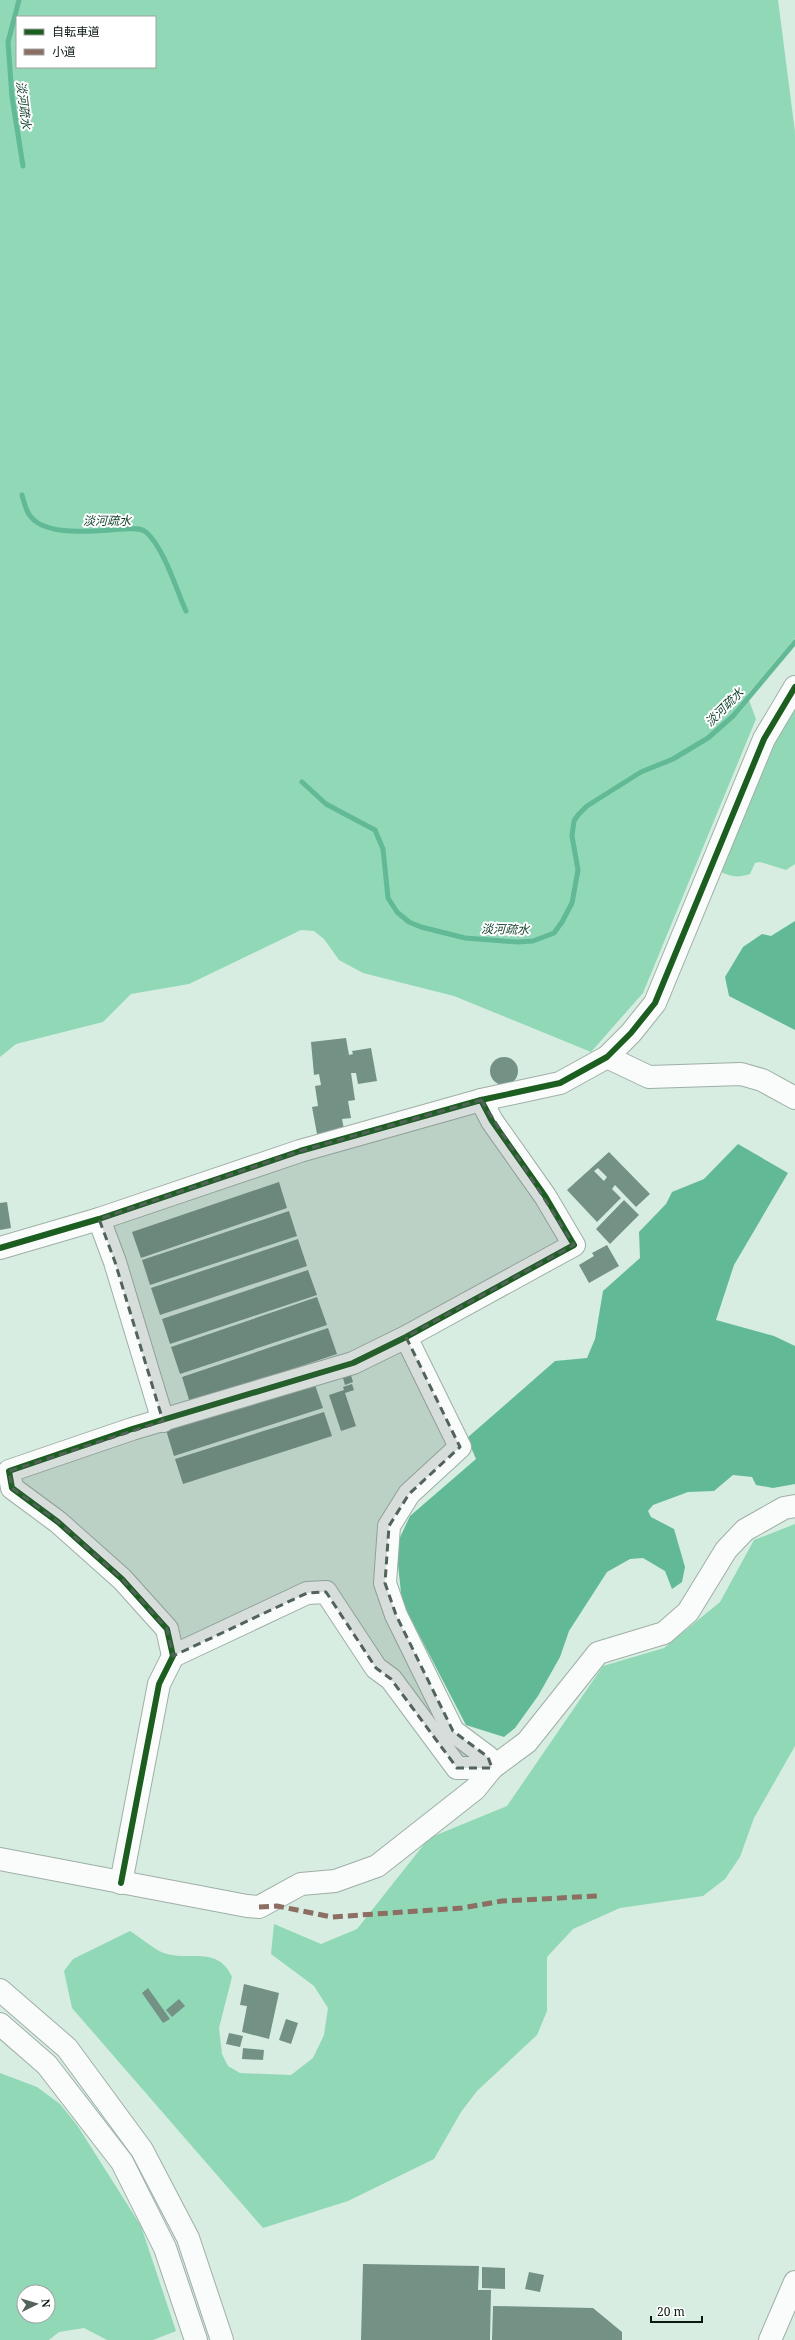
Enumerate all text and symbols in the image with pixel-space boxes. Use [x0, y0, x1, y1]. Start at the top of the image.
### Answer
legend [16, 16, 156, 68]
text: 自転車道 [52, 23, 100, 40]
text: 小道 [52, 43, 76, 60]
water label: 淡河疏水 [13, 80, 36, 132]
water label: 淡河疏水 [83, 512, 133, 529]
water label: 淡河疏水 [701, 683, 748, 730]
water label: 淡河疏水 [481, 920, 531, 938]
north arrow [16, 2284, 56, 2324]
text: N [39, 2298, 54, 2308]
scale bar [651, 2298, 702, 2324]
text: 20 m [657, 2303, 685, 2320]

